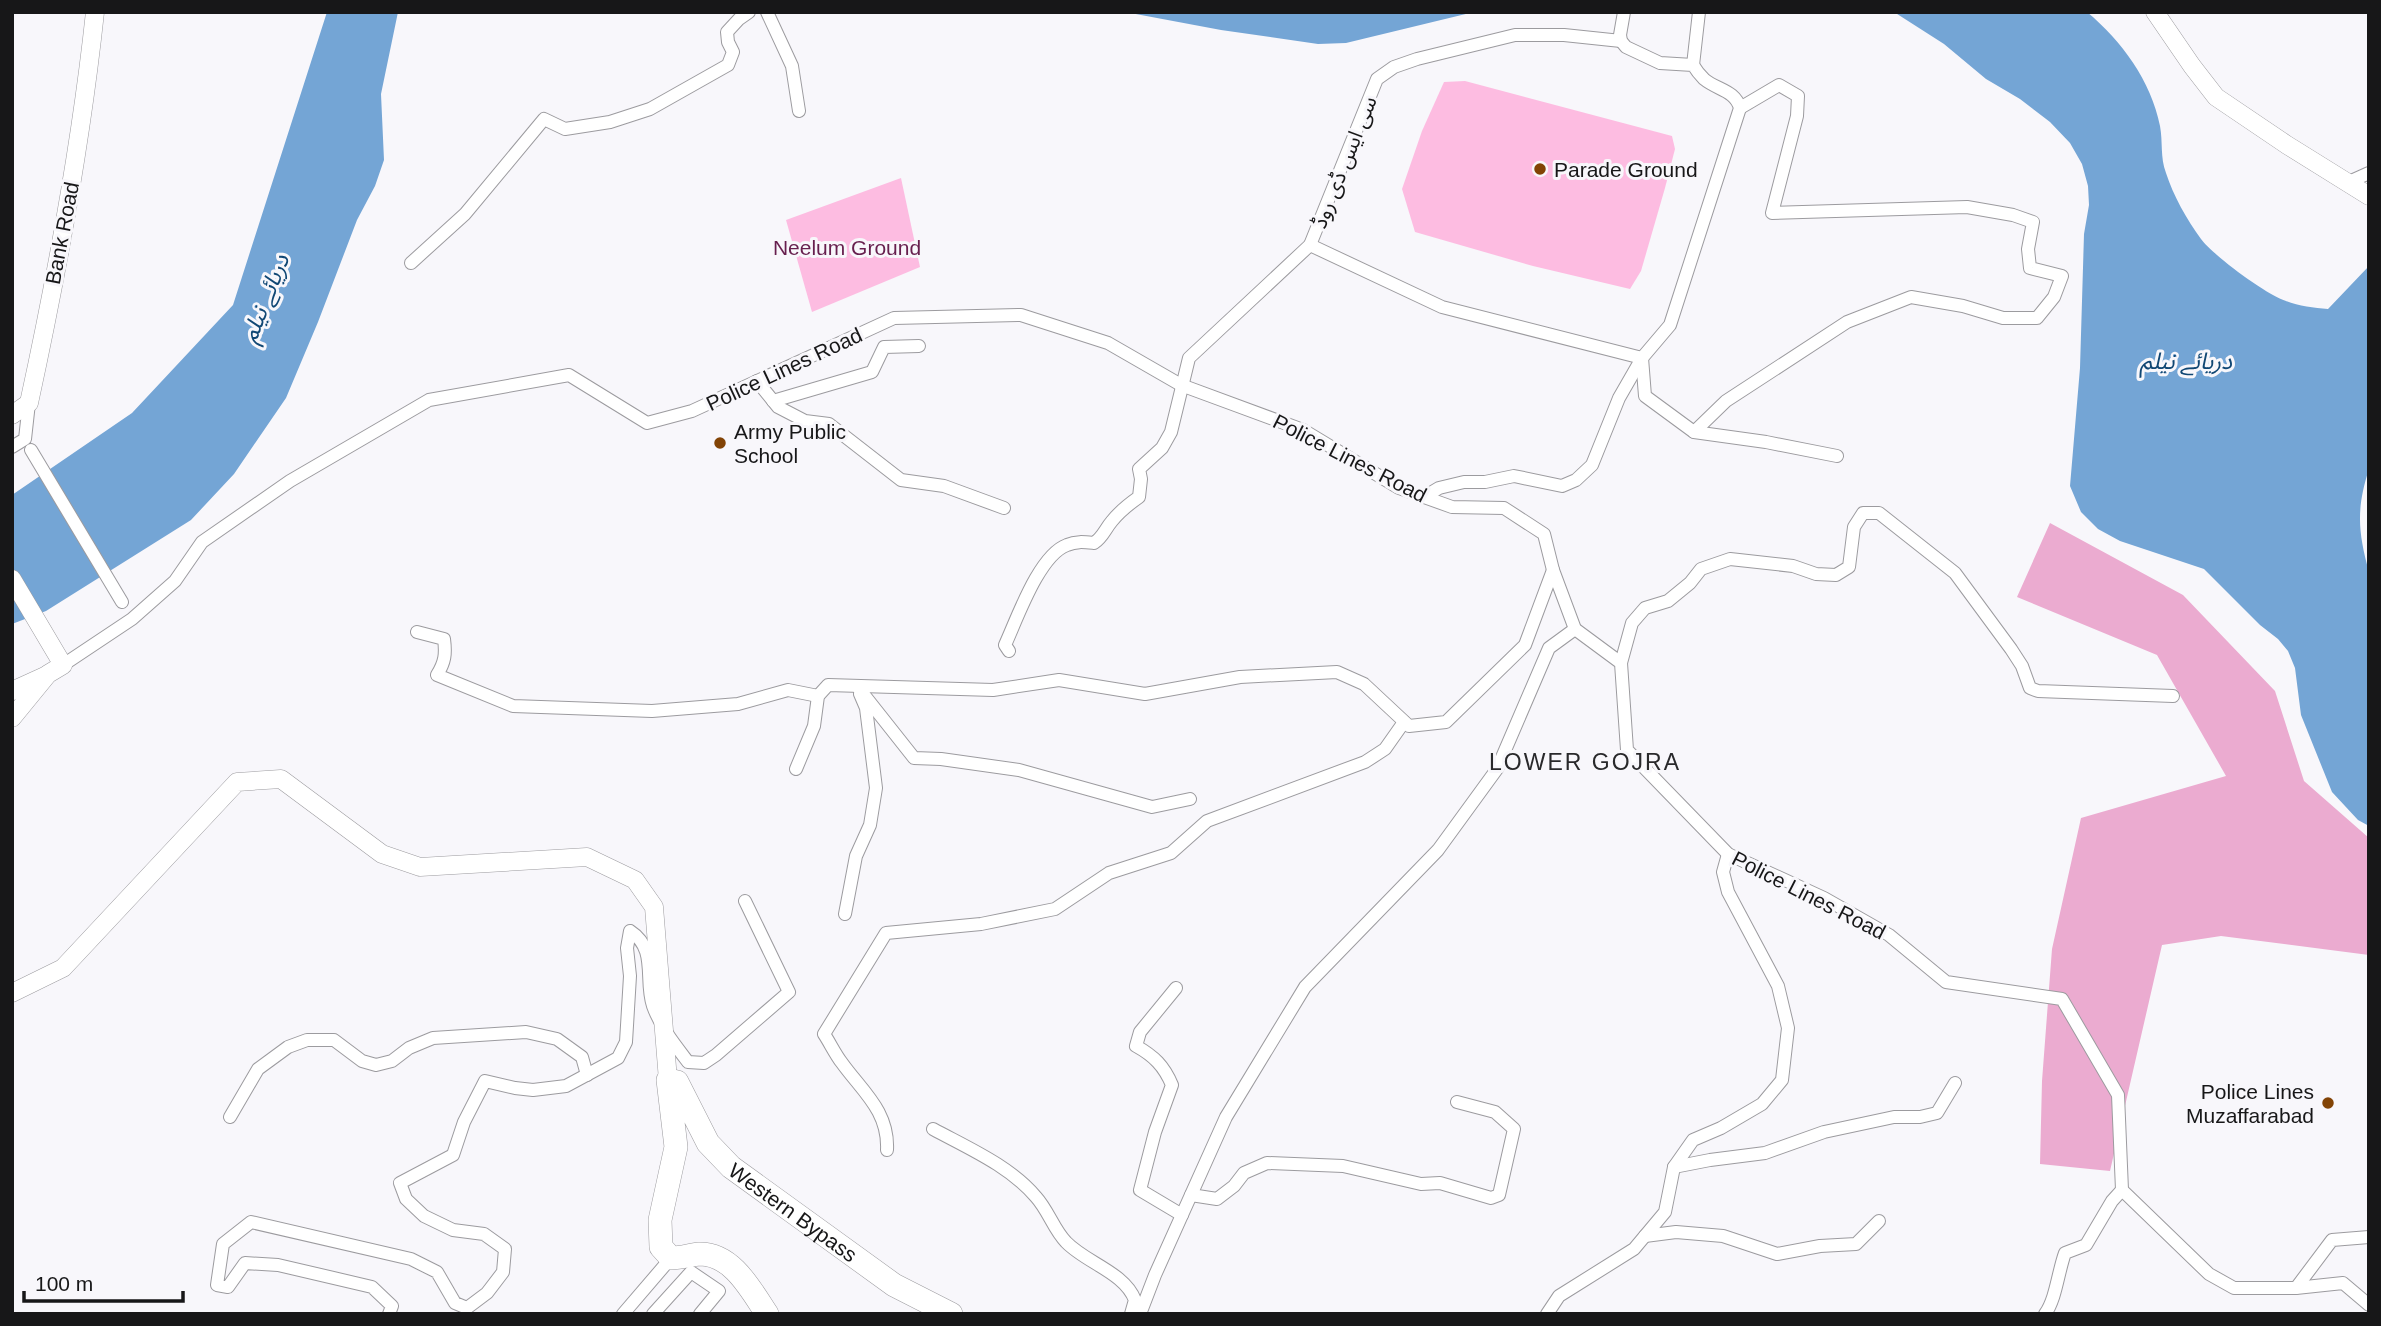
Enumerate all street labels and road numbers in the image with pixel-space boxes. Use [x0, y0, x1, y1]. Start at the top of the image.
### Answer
street label: سی ایس ڈی روڈ [1307, 93, 1382, 232]
street label: Bank Road [41, 180, 83, 286]
street label: Police Lines Road [702, 323, 866, 415]
street label: Police Lines Road [1269, 409, 1431, 507]
street label: Police Lines Road [1728, 846, 1890, 944]
street label: Western Bypass [725, 1158, 862, 1266]

